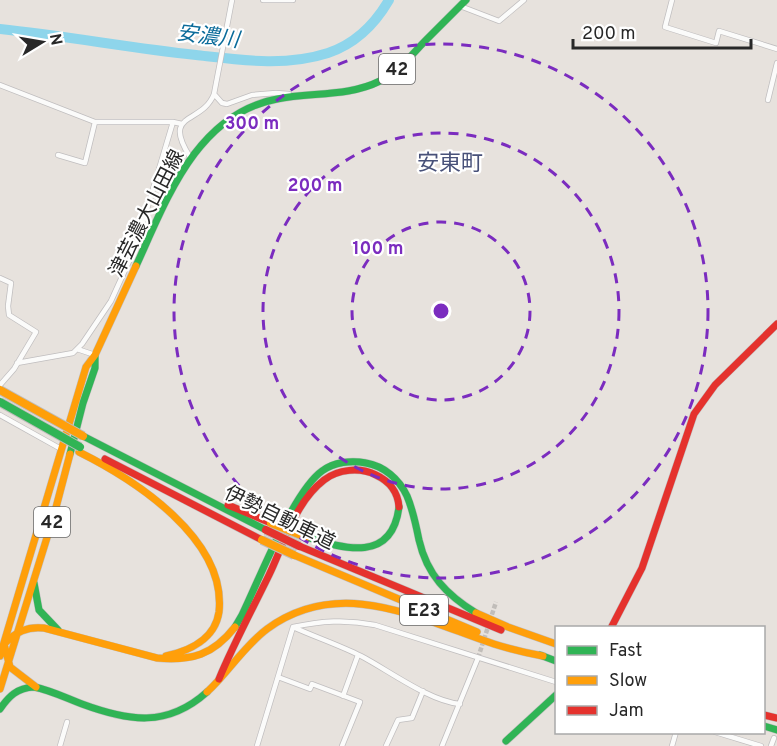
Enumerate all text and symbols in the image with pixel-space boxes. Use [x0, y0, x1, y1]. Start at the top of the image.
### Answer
north arrow [12, 12, 72, 72]
scale bar [573, 12, 752, 50]
water label: 安濃川 [175, 20, 243, 55]
text: 200 m [582, 23, 635, 46]
text: N [44, 32, 66, 47]
road number: 42 [379, 54, 415, 84]
text: 300 m [225, 113, 279, 136]
street label: 津芸濃大山田線 [104, 146, 191, 282]
district label: 安東町 [417, 151, 483, 178]
text: 200 m [287, 175, 343, 198]
text: 100 m [352, 238, 404, 261]
centre of rings [431, 301, 451, 321]
street label: 伊勢自動車道 [219, 481, 339, 557]
road number: 42 [34, 507, 70, 537]
road number: E23 [400, 595, 448, 625]
legend [555, 626, 765, 734]
text: Fast [609, 640, 642, 663]
text: Slow [609, 670, 647, 693]
text: Jam [609, 700, 644, 723]

